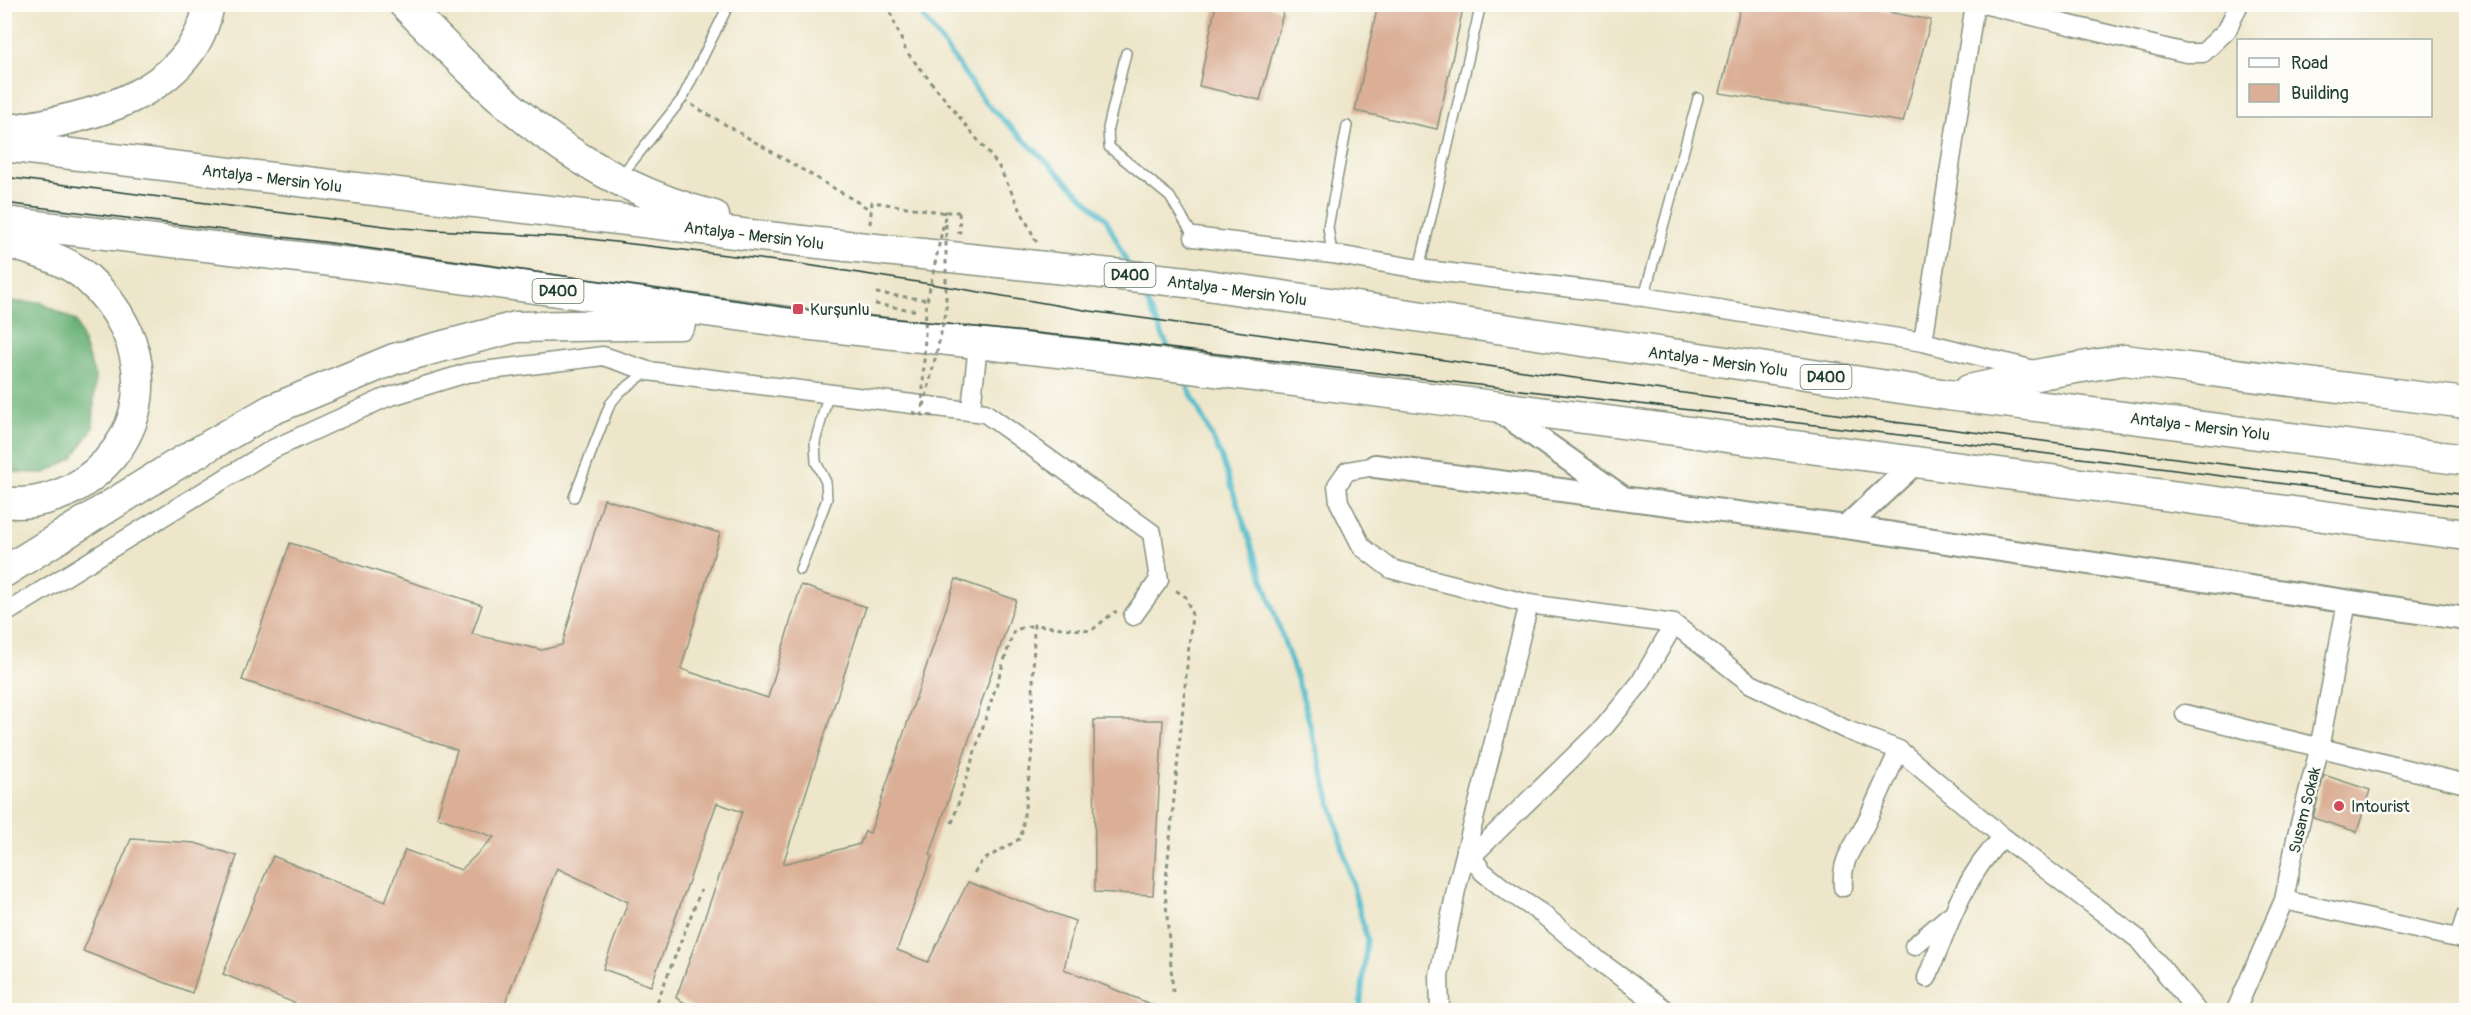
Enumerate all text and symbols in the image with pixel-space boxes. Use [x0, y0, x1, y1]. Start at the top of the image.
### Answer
legend [2237, 39, 2432, 117]
text: Road [2291, 52, 2328, 75]
text: Building [2291, 82, 2349, 105]
street label: Antalya - Mersin Yolu [201, 160, 343, 197]
street label: Antalya - Mersin Yolu [683, 217, 825, 254]
road number: D400 [1104, 263, 1156, 287]
street label: Antalya - Mersin Yolu [1166, 271, 1308, 311]
road number: D400 [532, 279, 584, 303]
place label: Kurşunlu [810, 300, 870, 320]
marker: Kurşunlu [791, 302, 805, 316]
street label: Antalya - Mersin Yolu [1647, 342, 1789, 382]
road number: D400 [1800, 365, 1852, 389]
street label: Antalya - Mersin Yolu [2129, 408, 2271, 445]
street label: Susam Sokak [2285, 765, 2325, 856]
place label: Intourist [2351, 797, 2410, 817]
marker: Intourist [2332, 799, 2346, 813]

